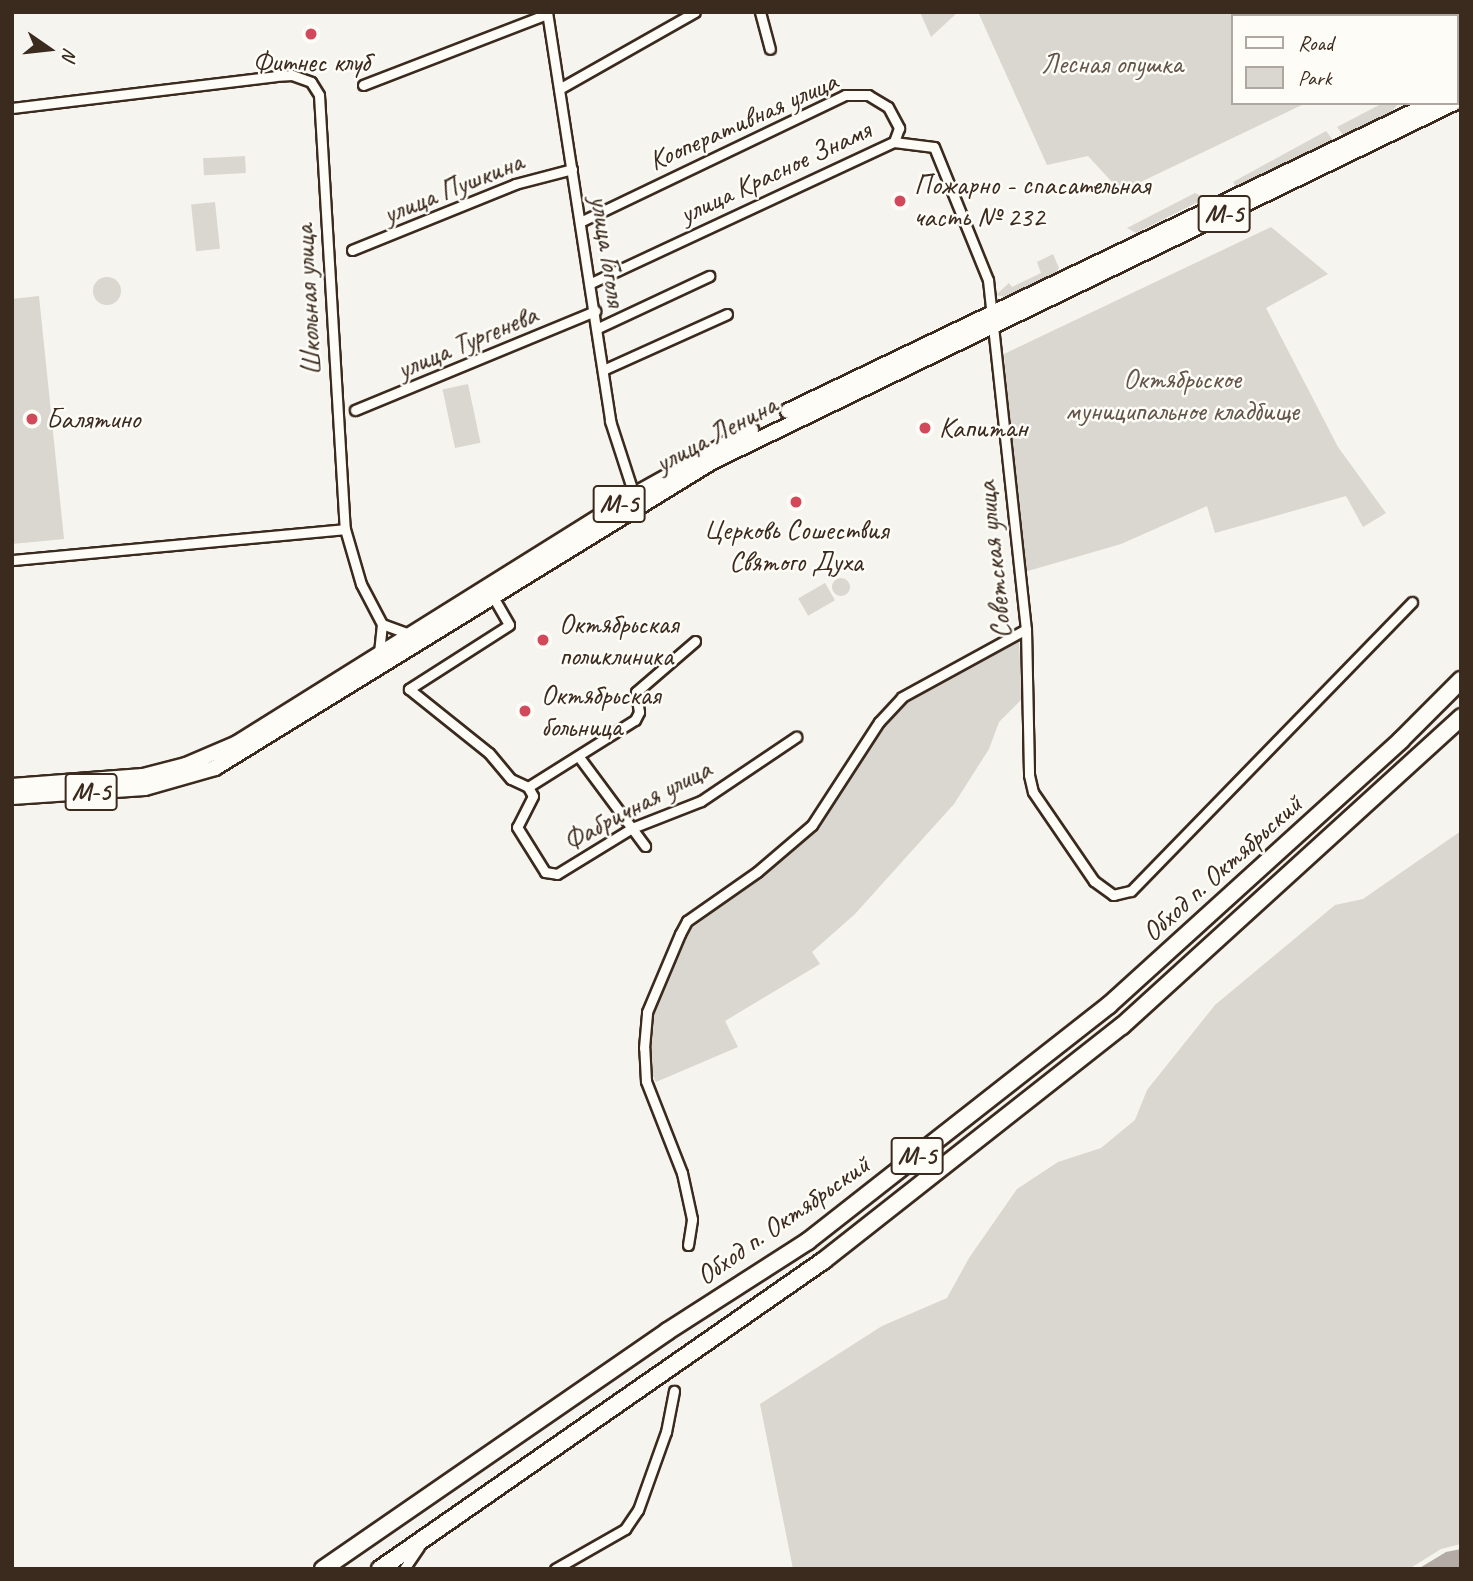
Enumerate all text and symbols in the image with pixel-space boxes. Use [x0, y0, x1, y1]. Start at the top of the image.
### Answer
north arrow [14, 14, 84, 84]
legend [1232, 14, 1459, 105]
marker: Фитнес клуб [303, 26, 319, 42]
text: Road [1298, 30, 1333, 56]
text: N [56, 45, 82, 63]
place label: Фитнес клуб [253, 45, 369, 79]
park label: Лесная опушка [1042, 47, 1182, 81]
street label: Кооперативная улица [643, 64, 843, 178]
text: Park [1298, 65, 1331, 91]
street label: улица Красное Знамя [673, 113, 877, 231]
street label: улица Пушкина [378, 144, 528, 232]
place label: Пожарно - спасательная часть № 232 [914, 168, 1150, 234]
road number: М-5 [1196, 192, 1252, 236]
marker: Пожарно - спасательная часть № 232 [892, 193, 908, 209]
street label: улица Гоголя [583, 194, 633, 308]
street label: Школьная улица [287, 223, 329, 377]
street label: улица Тургенева [392, 297, 542, 387]
park label: Октябрьское муниципальное кладбище [1065, 362, 1299, 428]
street label: улица Ленина [650, 388, 782, 480]
place label: Балятино [46, 402, 140, 436]
marker: Балятино [24, 411, 40, 427]
place label: Капитан [939, 411, 1027, 445]
marker: Капитан [917, 420, 933, 436]
street label: Советская улица [969, 478, 1019, 642]
road number: М-5 [591, 482, 647, 526]
marker: Церковь Сошествия Святого Духа [788, 494, 804, 510]
place label: Церковь Сошествия Святого Духа [704, 513, 888, 579]
place label: Октябрьская поликлиника [559, 607, 678, 673]
marker: Октябрьская поликлиника [533, 630, 553, 650]
place label: Октябрьская больница [541, 678, 660, 744]
marker: Октябрьская больница [515, 701, 535, 721]
street label: Фабричная улица [556, 751, 718, 859]
road number: М-5 [63, 770, 119, 814]
street label: Обход п. Октябрьский [1135, 787, 1309, 949]
road number: М-5 [889, 1134, 945, 1178]
street label: Обход п. Октябрьский [690, 1148, 876, 1292]

